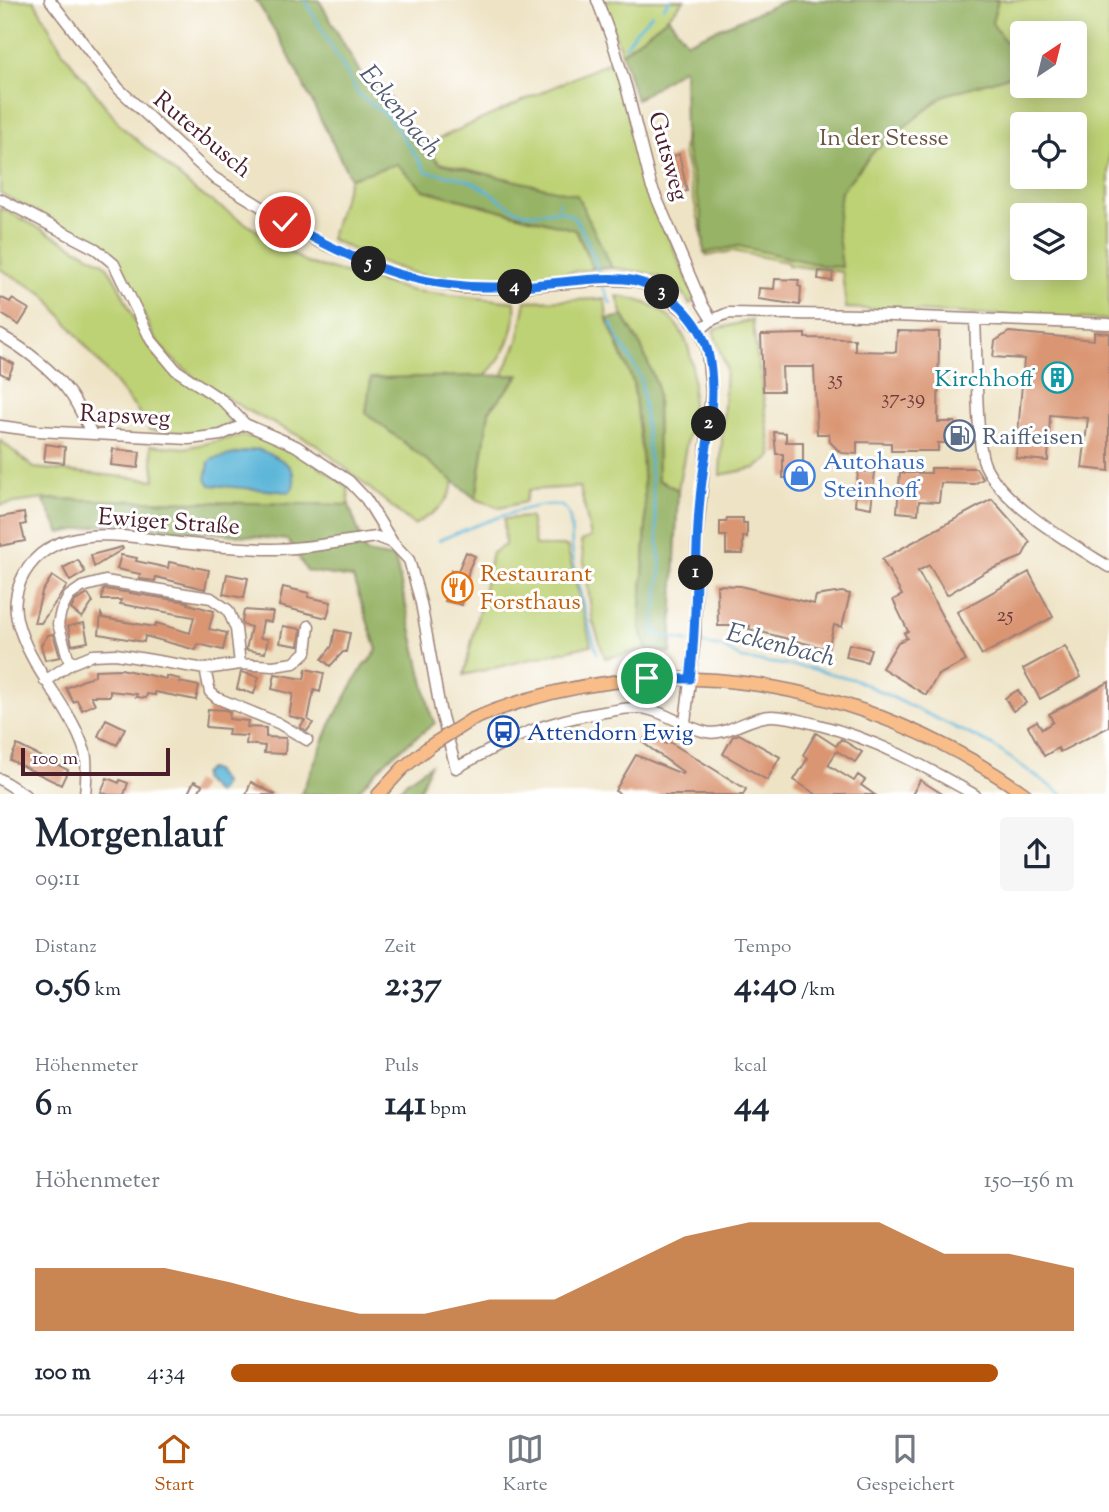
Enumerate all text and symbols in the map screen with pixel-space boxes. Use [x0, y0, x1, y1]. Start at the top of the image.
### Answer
north arrow [1010, 21, 1087, 98]
map controls [1010, 21, 1087, 280]
water label: Eckenbach [349, 57, 449, 166]
street label: Ruterbusch [145, 84, 258, 187]
street label: Gutsweg [638, 108, 696, 205]
button: locate [1010, 112, 1087, 189]
park label: In der Stesse [819, 122, 949, 156]
pin [255, 192, 315, 252]
icon: check [266, 203, 304, 241]
button: layers [1010, 203, 1087, 280]
pin: 5 [352, 246, 386, 282]
text: 5 [365, 250, 372, 277]
pin: 4 [498, 270, 532, 304]
text: 4 [510, 273, 519, 300]
pin: 3 [644, 274, 680, 310]
text: 3 [658, 278, 665, 305]
building icon: Kirchhoff [1040, 361, 1074, 395]
place label: Kirchhoff [935, 363, 1035, 397]
house number: 35 [827, 365, 843, 395]
house number: 37-39 [881, 384, 925, 414]
street label: Rapsweg [79, 398, 171, 436]
pin: 2 [692, 406, 726, 442]
text: 2 [704, 410, 713, 437]
fuel station icon: Raiffeisen [942, 419, 976, 453]
place label: Raiffeisen [982, 421, 1084, 455]
place label: Autohaus Steinhoff [823, 446, 925, 508]
shop icon: Autohaus Steinhoff [783, 458, 817, 492]
street label: Ewiger Straße [97, 501, 241, 545]
pin: 1 [678, 556, 714, 590]
place label: Restaurant Forsthaus [480, 558, 592, 620]
text: 1 [692, 559, 699, 586]
restaurant icon: Restaurant Forsthaus [440, 570, 474, 604]
house number: 25 [996, 601, 1014, 631]
water label: Eckenbach [722, 615, 839, 678]
pin [617, 648, 677, 708]
icon: arrive [628, 659, 666, 697]
bus stop icon: Attendorn Ewig [487, 715, 521, 749]
place label: Attendorn Ewig [527, 717, 694, 751]
scale bar [21, 746, 170, 777]
text: 100 m [32, 746, 78, 773]
text: Morgenlauf [35, 810, 226, 864]
button: share [1000, 817, 1074, 891]
text: 09:11 [35, 863, 80, 896]
text: Distanz [35, 934, 97, 961]
text: Zeit [385, 934, 416, 961]
text: Tempo [734, 934, 791, 961]
text: 0.56 [35, 961, 91, 1012]
text: 2:37 [385, 961, 442, 1012]
text: 4:40 [734, 961, 797, 1012]
text: km [91, 977, 121, 1004]
text: /km [797, 977, 835, 1004]
text: Höhenmeter [35, 1053, 138, 1080]
text: Puls [385, 1053, 419, 1080]
text: kcal [734, 1053, 767, 1080]
text: 6 [35, 1080, 52, 1131]
text: 141 [385, 1080, 426, 1131]
text: 44 [734, 1080, 770, 1131]
text: m [52, 1096, 72, 1123]
text: bpm [426, 1096, 467, 1123]
text: Höhenmeter [35, 1165, 160, 1198]
text: 150–156 m [984, 1165, 1074, 1198]
text: 100 m [35, 1357, 91, 1390]
text: 4:34 [147, 1357, 185, 1390]
tab: Start [154, 1430, 194, 1499]
tab: Karte [503, 1430, 548, 1499]
tab: Gespeichert [856, 1430, 955, 1499]

